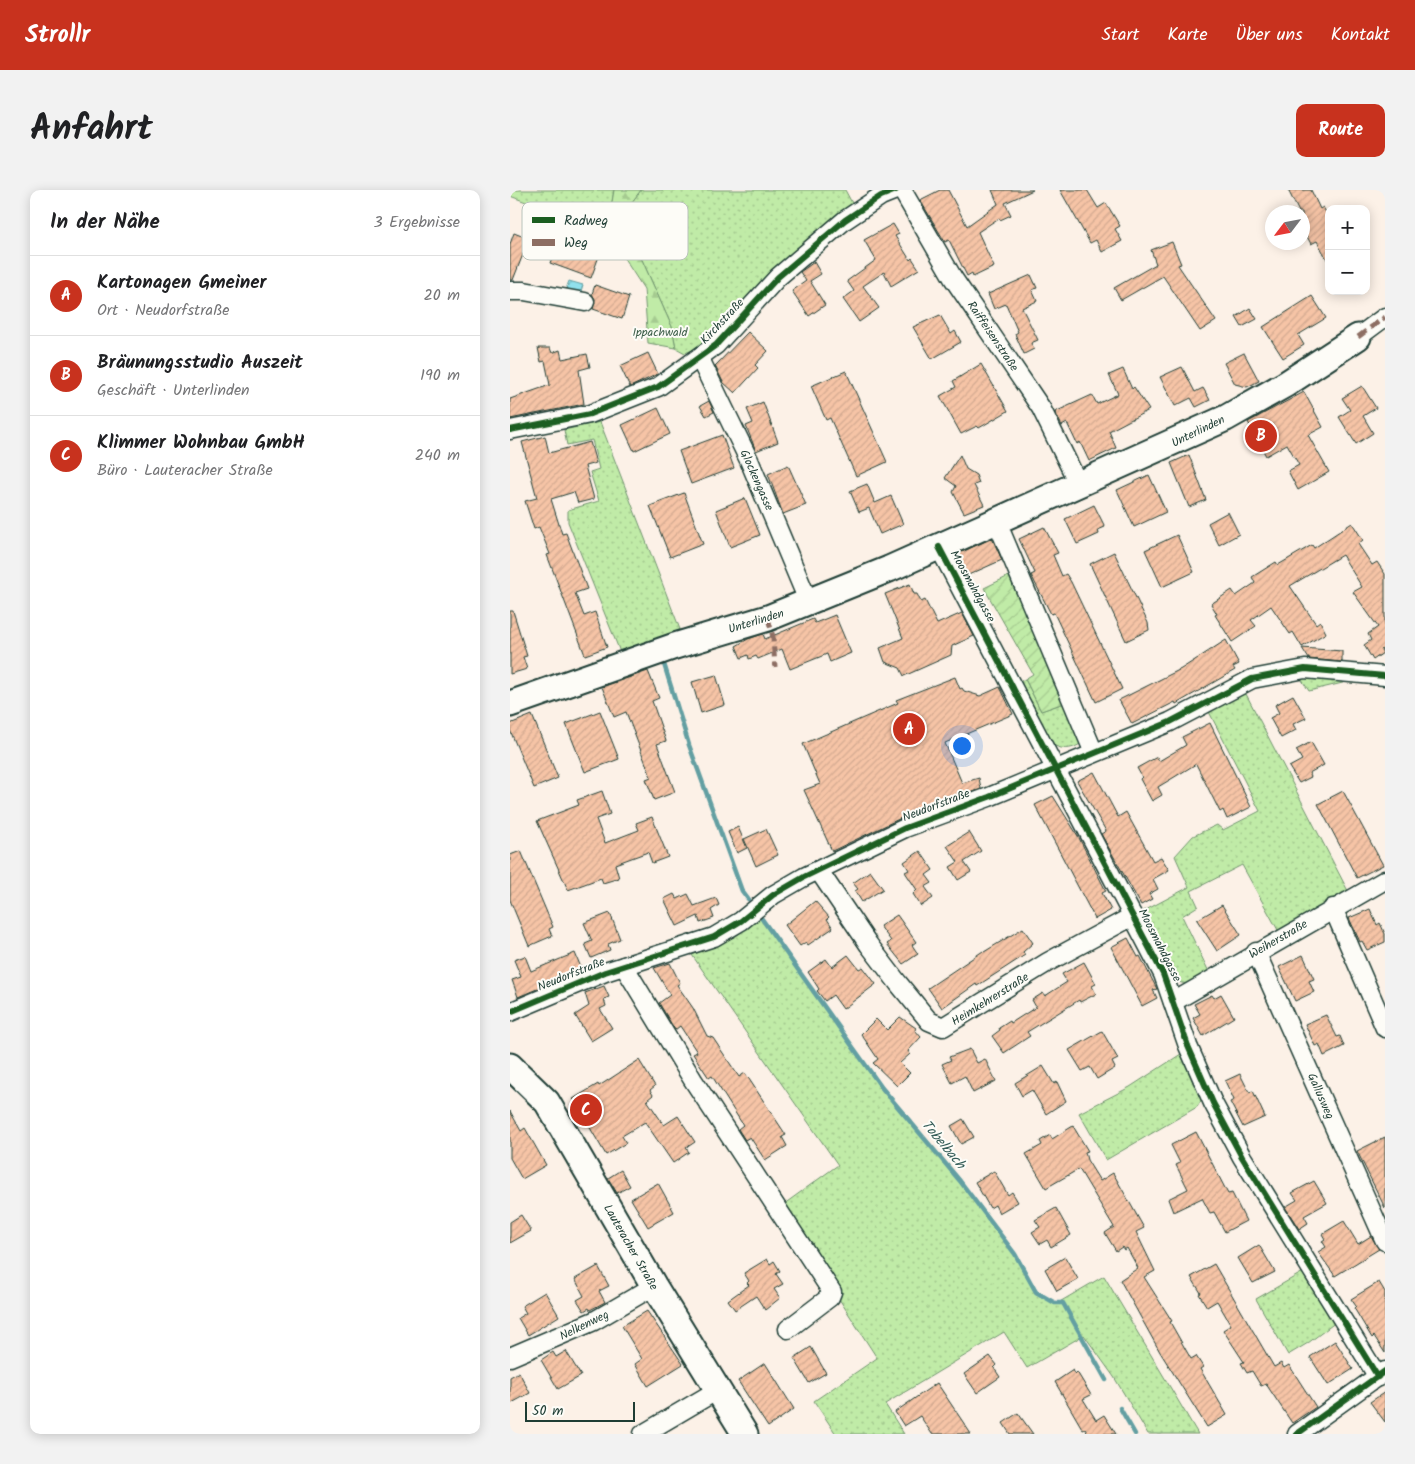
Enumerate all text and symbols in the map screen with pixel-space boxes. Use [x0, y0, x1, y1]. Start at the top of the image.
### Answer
text: Strollr [25, 16, 90, 55]
text: Start [1101, 21, 1139, 50]
text: Karte [1167, 21, 1207, 50]
text: Über uns [1235, 21, 1303, 50]
text: Kontakt [1331, 21, 1390, 50]
text: Anfahrt [30, 102, 153, 158]
button: Route [1296, 104, 1385, 157]
legend [522, 202, 688, 260]
north arrow [1265, 205, 1310, 250]
map controls [1325, 205, 1370, 295]
button: + [1325, 205, 1370, 250]
text: In der Nähe [50, 206, 160, 239]
text: 3 Ergebnisse [373, 210, 460, 235]
text: Radweg [564, 210, 608, 232]
text: Weg [564, 232, 588, 254]
button: − [1325, 250, 1370, 295]
text: Kartonagen Gmeiner [97, 268, 267, 298]
text: A [61, 283, 71, 308]
text: 20 m [424, 283, 460, 308]
street label: Kirchstraße [696, 293, 749, 349]
street label: Raiffeisenstraße [962, 297, 1024, 376]
text: Ort · Neudorfstraße [97, 298, 230, 323]
park label: Ippachwald [632, 323, 689, 342]
text: Bräunungsstudio Auszeit [97, 348, 303, 378]
text: B [61, 363, 71, 388]
text: 190 m [420, 363, 460, 388]
text: Geschäft · Unterlinden [97, 378, 250, 403]
street label: Unterlinden [1168, 410, 1228, 453]
pin: B [1245, 417, 1277, 455]
text: Klimmer Wohnbau GmbH [97, 428, 305, 458]
text: C [61, 443, 71, 468]
text: 240 m [415, 443, 460, 468]
street label: Glockengasse [735, 446, 779, 514]
text: Büro · Lauteracher Straße [97, 458, 273, 483]
street label: Moosmahdgasse [945, 547, 1001, 626]
street label: Unterlinden [726, 604, 786, 639]
pin: A [893, 710, 925, 748]
your location [949, 733, 975, 759]
street label: Neudorfstraße [900, 784, 973, 827]
street label: Moosmahdgasse [1133, 905, 1186, 986]
street label: Weiherstraße [1245, 915, 1312, 964]
street label: Neudorfstraße [535, 952, 608, 997]
street label: Heimkehrerstraße [948, 968, 1033, 1031]
street label: Gallusweg [1302, 1070, 1339, 1123]
pin: C [570, 1091, 602, 1129]
water label: Tobelbach [916, 1115, 971, 1175]
street label: Lauteracher Straße [598, 1201, 663, 1294]
street label: Nelkenweg [556, 1305, 612, 1346]
scale bar [525, 1399, 635, 1422]
text: 50 m [532, 1400, 563, 1422]

